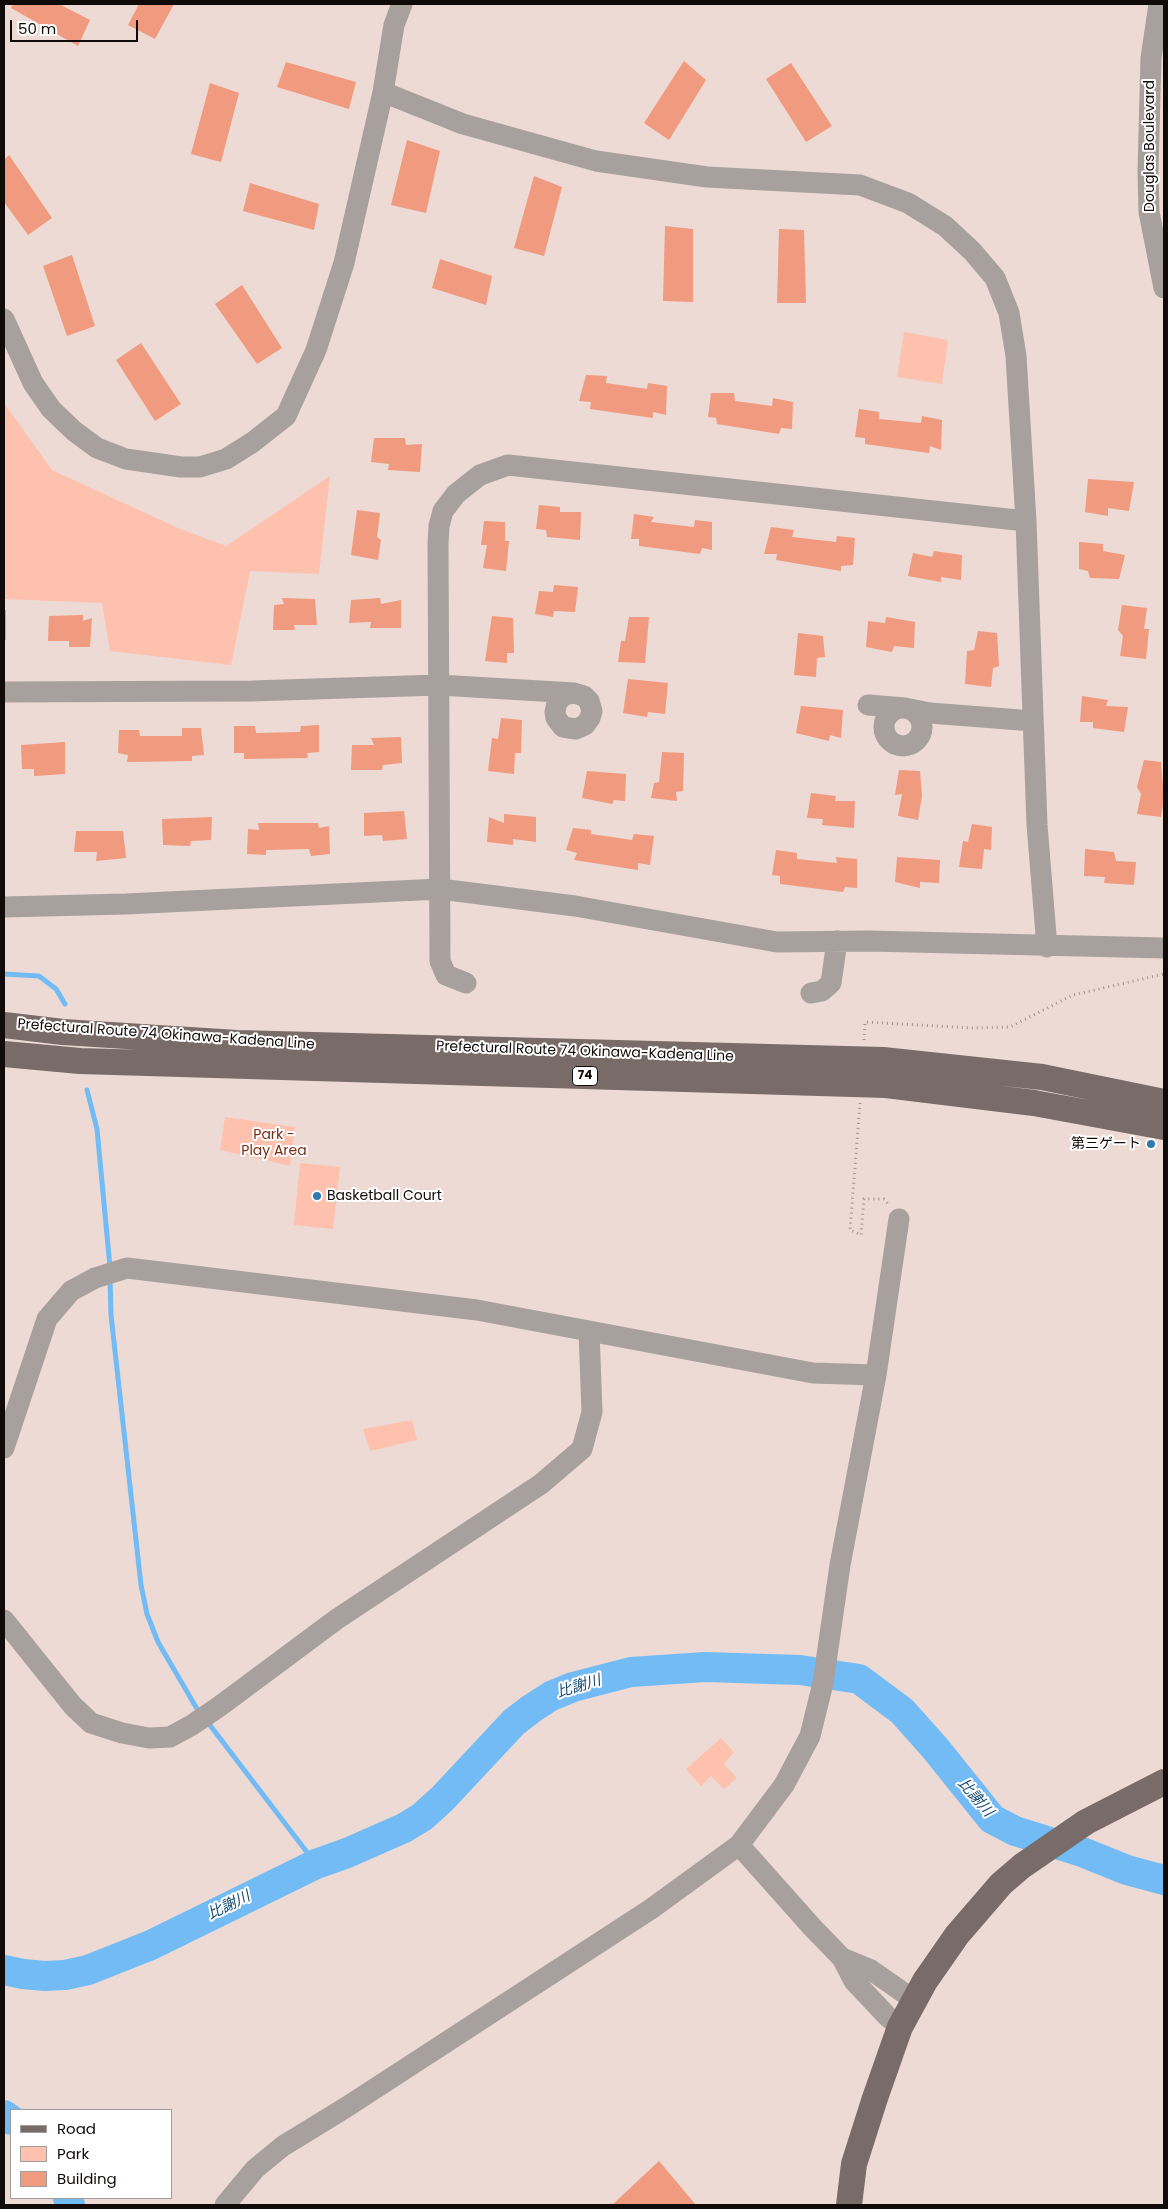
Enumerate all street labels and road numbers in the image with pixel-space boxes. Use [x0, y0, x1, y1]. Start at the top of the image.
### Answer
street label: Douglas Boulevard [1142, 80, 1158, 212]
street label: Prefectural Route 74 Okinawa-Kadena Line [17, 1016, 315, 1054]
street label: Prefectural Route 74 Okinawa-Kadena Line [436, 1038, 734, 1066]
road number: 74 [572, 1066, 598, 1086]

